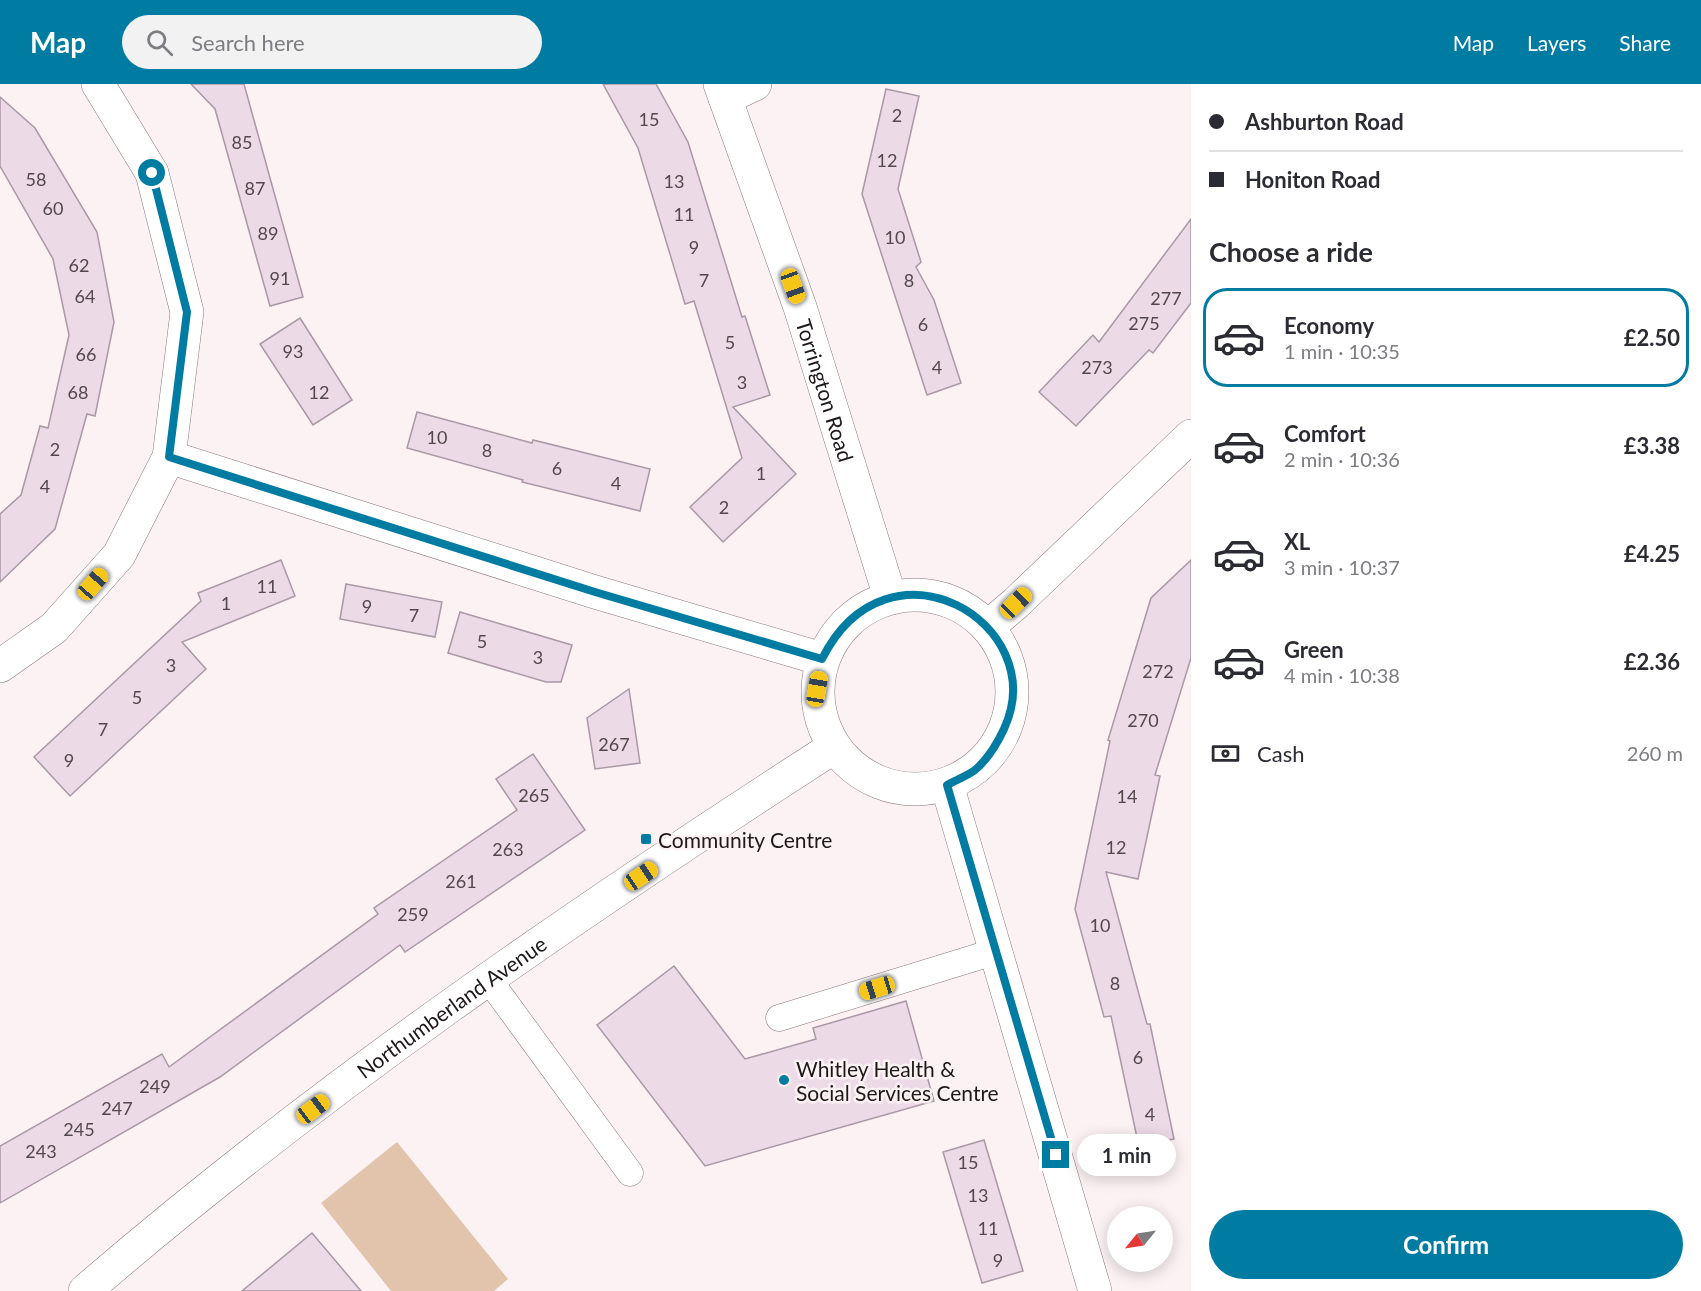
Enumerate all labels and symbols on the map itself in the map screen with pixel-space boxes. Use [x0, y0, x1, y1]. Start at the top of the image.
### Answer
house number: 2 [892, 104, 902, 126]
house number: 15 [639, 108, 659, 130]
house number: 85 [232, 131, 252, 153]
house number: 12 [877, 149, 897, 171]
route start [138, 159, 165, 186]
house number: 58 [26, 168, 46, 190]
house number: 13 [664, 170, 684, 192]
house number: 87 [245, 177, 265, 199]
house number: 60 [43, 197, 63, 219]
house number: 11 [674, 203, 694, 225]
house number: 89 [258, 222, 278, 244]
house number: 10 [885, 226, 905, 248]
house number: 9 [689, 236, 699, 258]
house number: 62 [69, 254, 89, 276]
car [778, 266, 808, 306]
house number: 91 [270, 267, 290, 289]
house number: 7 [699, 269, 709, 291]
house number: 8 [904, 269, 914, 291]
house number: 64 [75, 285, 95, 307]
house number: 277 [1150, 287, 1182, 309]
house number: 275 [1128, 312, 1160, 334]
house number: 6 [918, 313, 928, 335]
street label: Torrington Road [792, 316, 860, 464]
house number: 5 [725, 331, 735, 353]
house number: 93 [283, 340, 303, 362]
house number: 66 [76, 343, 96, 365]
house number: 4 [932, 356, 942, 378]
house number: 273 [1081, 356, 1113, 378]
house number: 3 [737, 371, 747, 393]
house number: 68 [68, 381, 88, 403]
house number: 12 [309, 381, 329, 403]
house number: 10 [427, 426, 447, 448]
house number: 2 [50, 438, 60, 460]
house number: 8 [482, 439, 492, 461]
house number: 6 [552, 457, 562, 479]
house number: 1 [756, 462, 766, 484]
house number: 4 [611, 472, 621, 494]
house number: 4 [40, 475, 50, 497]
house number: 2 [719, 496, 729, 518]
car [74, 565, 112, 603]
house number: 11 [257, 575, 277, 597]
car [997, 584, 1035, 622]
house number: 1 [221, 592, 231, 614]
house number: 9 [362, 595, 372, 617]
house number: 7 [409, 604, 419, 626]
house number: 5 [477, 630, 487, 652]
house number: 3 [533, 646, 543, 668]
house number: 3 [166, 654, 176, 676]
house number: 272 [1142, 660, 1174, 682]
car [805, 670, 829, 708]
house number: 5 [132, 686, 142, 708]
house number: 270 [1127, 709, 1159, 731]
house number: 7 [98, 718, 108, 740]
house number: 267 [598, 733, 630, 755]
house number: 9 [64, 749, 74, 771]
house number: 265 [518, 784, 550, 806]
house number: 14 [1117, 785, 1137, 807]
place label: Community Centre [658, 827, 832, 852]
marker: Community Centre [639, 832, 653, 846]
house number: 12 [1106, 836, 1126, 858]
house number: 263 [492, 838, 524, 860]
car [621, 858, 661, 894]
house number: 261 [445, 870, 477, 892]
house number: 259 [397, 903, 429, 925]
house number: 10 [1090, 914, 1110, 936]
street label: Northumberland Avenue [351, 930, 551, 1083]
house number: 8 [1110, 972, 1120, 994]
car [857, 974, 897, 1002]
house number: 6 [1133, 1046, 1143, 1068]
place label: Whitley Health & Social Services Centre [796, 1056, 999, 1105]
marker: Whitley Health & Social Services Centre [777, 1073, 791, 1087]
house number: 249 [139, 1075, 171, 1097]
car [293, 1091, 333, 1127]
house number: 247 [101, 1097, 133, 1119]
house number: 4 [1145, 1103, 1155, 1125]
house number: 245 [63, 1118, 95, 1140]
callout: 1 min [1077, 1134, 1176, 1176]
house number: 243 [25, 1140, 57, 1162]
route end [1042, 1141, 1069, 1168]
house number: 15 [958, 1151, 978, 1173]
house number: 13 [968, 1184, 988, 1206]
north arrow [1107, 1206, 1173, 1272]
house number: 11 [978, 1217, 998, 1239]
house number: 9 [993, 1249, 1003, 1271]

